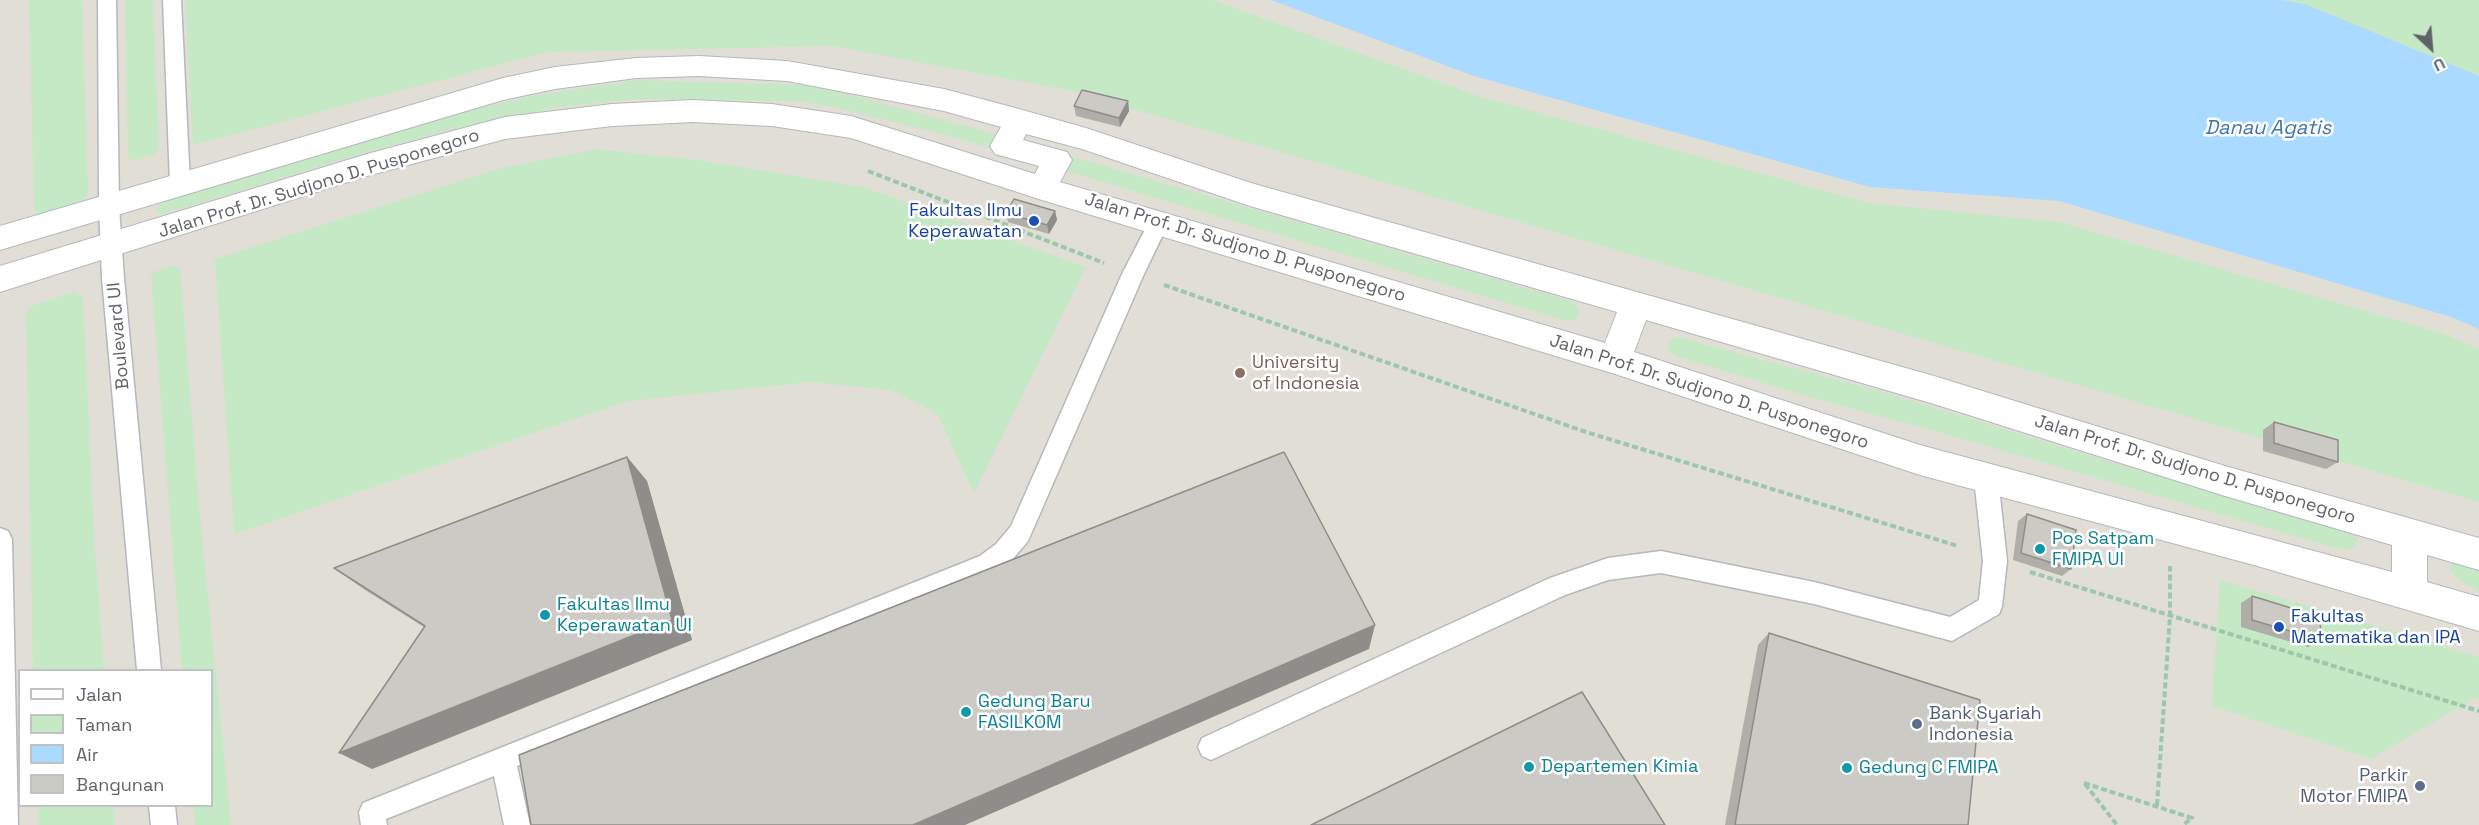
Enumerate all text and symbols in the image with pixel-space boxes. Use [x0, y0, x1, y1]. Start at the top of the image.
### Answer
north arrow [2401, 18, 2461, 78]
text: U [2430, 53, 2449, 76]
water label: Danau Agatis [2205, 117, 2331, 141]
street label: Jalan Prof. Dr. Sudjono D. Pusponegoro [156, 125, 482, 243]
street label: Jalan Prof. Dr. Sudjono D. Pusponegoro [1082, 189, 1408, 307]
place label: Fakultas Ilmu Keperawatan [908, 200, 1022, 242]
marker: Fakultas Ilmu Keperawatan [1027, 214, 1041, 228]
street label: Boulevard UI [104, 281, 134, 391]
street label: Jalan Prof. Dr. Sudjono D. Pusponegoro [1547, 330, 1871, 454]
place label: University of Indonesia [1252, 352, 1359, 394]
marker: University of Indonesia [1233, 366, 1247, 380]
street label: Jalan Prof. Dr. Sudjono D. Pusponegoro [2032, 411, 2358, 529]
place label: Pos Satpam FMIPA UI [2052, 528, 2154, 570]
marker: Pos Satpam FMIPA UI [2033, 542, 2047, 556]
place label: Fakultas Ilmu Keperawatan UI [557, 594, 692, 636]
place label: Fakultas Matematika dan IPA [2291, 606, 2460, 648]
marker: Fakultas Ilmu Keperawatan UI [538, 608, 552, 622]
marker: Fakultas Matematika dan IPA [2272, 620, 2286, 634]
legend [18, 669, 213, 807]
text: Jalan [76, 683, 122, 706]
place label: Gedung Baru FASILKOM [978, 691, 1090, 734]
place label: Bank Syariah Indonesia [1929, 703, 2042, 746]
marker: Gedung Baru FASILKOM [959, 705, 973, 719]
text: Taman [76, 713, 132, 736]
marker: Bank Syariah Indonesia [1910, 717, 1924, 731]
text: Air [76, 743, 99, 766]
place label: Departemen Kimia [1541, 756, 1698, 778]
place label: Gedung C FMIPA [1859, 757, 1998, 779]
marker: Departemen Kimia [1522, 760, 1536, 774]
marker: Gedung C FMIPA [1840, 761, 1854, 775]
place label: Parkir Motor FMIPA [2300, 765, 2408, 808]
text: Bangunan [76, 773, 164, 796]
marker: Parkir Motor FMIPA [2413, 779, 2427, 793]

